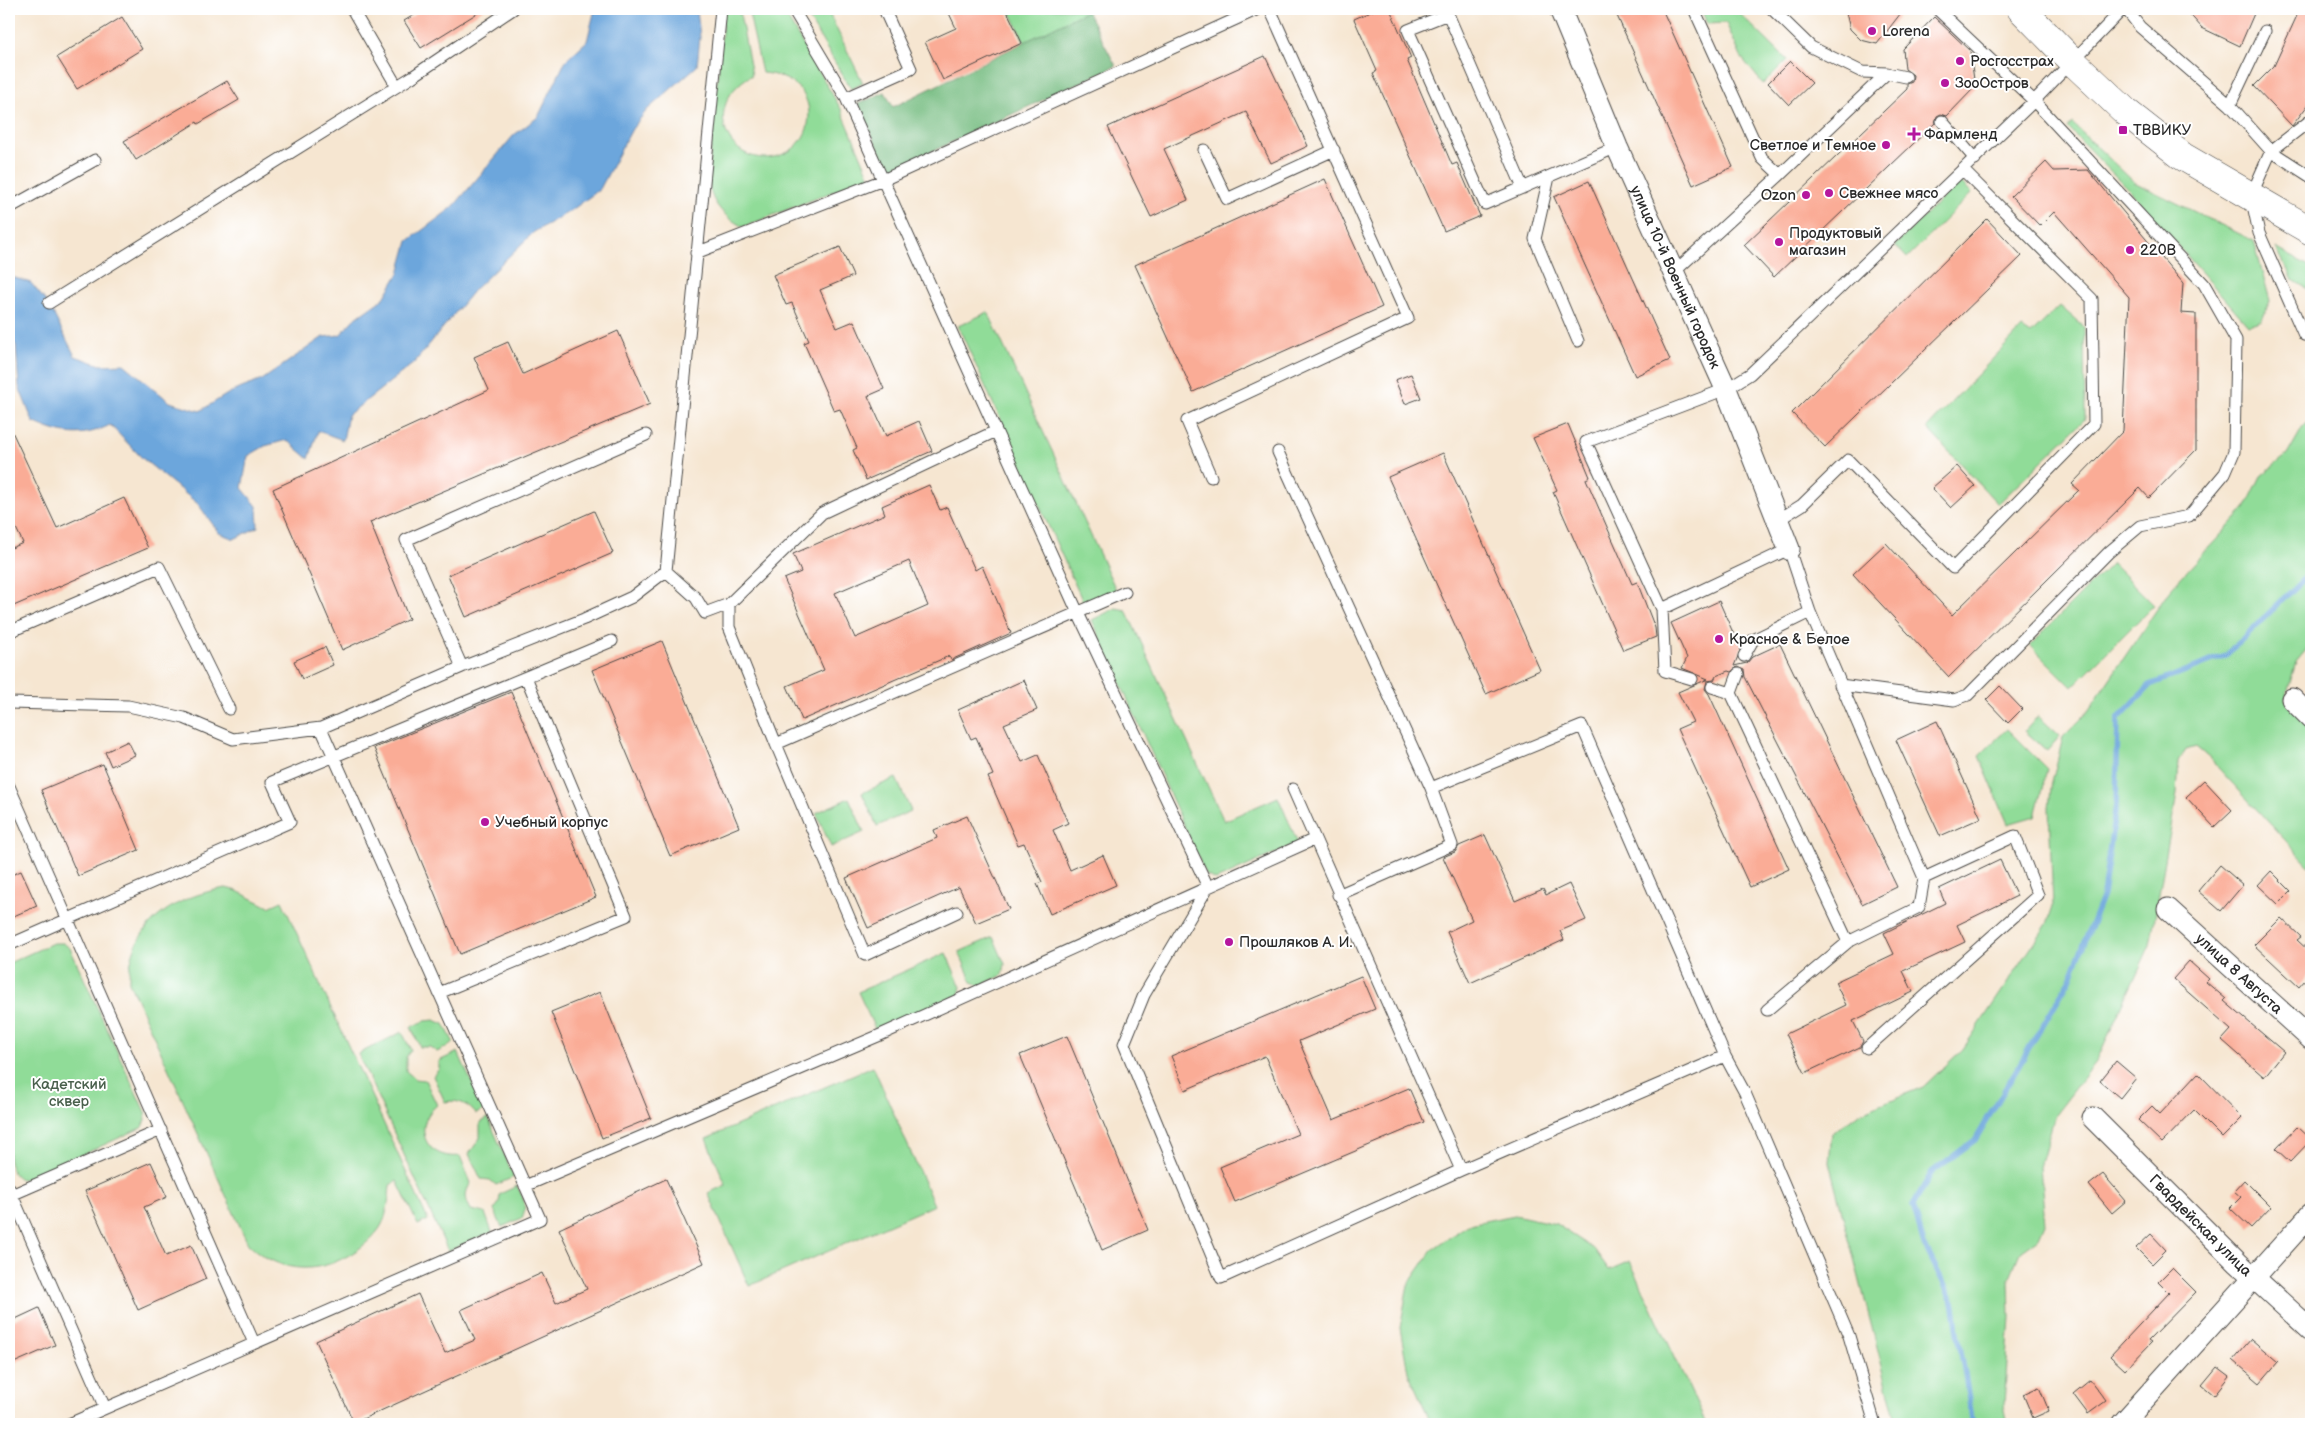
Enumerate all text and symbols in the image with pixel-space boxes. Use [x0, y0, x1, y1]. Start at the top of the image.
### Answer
place label: Lorena [1882, 22, 1930, 41]
marker: Lorena [1866, 25, 1878, 37]
place label: Росгосстрах [1970, 52, 2054, 71]
marker: Росгосстрах [1954, 55, 1966, 67]
place label: ЗооОстров [1955, 74, 2029, 93]
marker: ЗооОстров [1939, 77, 1951, 89]
place label: ТВВИКУ [2133, 121, 2192, 140]
marker: ТВВИКУ [2117, 124, 2129, 136]
place label: Фармленд [1924, 125, 1997, 144]
marker: Фармленд [1908, 128, 1920, 140]
place label: Светлое и Темное [1750, 136, 1876, 155]
marker: Светлое и Темное [1880, 139, 1892, 151]
street label: улица 10-й Военный городок [1626, 183, 1725, 372]
place label: Свежнее мясо [1839, 184, 1939, 203]
place label: Ozon [1761, 186, 1796, 205]
marker: Свежнее мясо [1823, 187, 1835, 199]
marker: Ozon [1800, 189, 1812, 201]
place label: Продуктовый магазин [1789, 224, 1882, 260]
marker: Продуктовый магазин [1773, 236, 1785, 248]
place label: 220В [2140, 241, 2177, 260]
marker: 220В [2124, 244, 2136, 256]
place label: Красное & Белое [1729, 630, 1850, 649]
marker: Красное & Белое [1713, 633, 1725, 645]
place label: Учебный корпус [495, 813, 609, 832]
marker: Учебный корпус [479, 816, 491, 828]
street label: улица 8 Августа [2192, 929, 2287, 1018]
place label: Прошляков А. И. [1239, 933, 1353, 952]
marker: Прошляков А. И. [1223, 936, 1235, 948]
park label: Кадетский сквер [32, 1075, 106, 1111]
street label: Гвардейская улица [2145, 1170, 2256, 1281]

